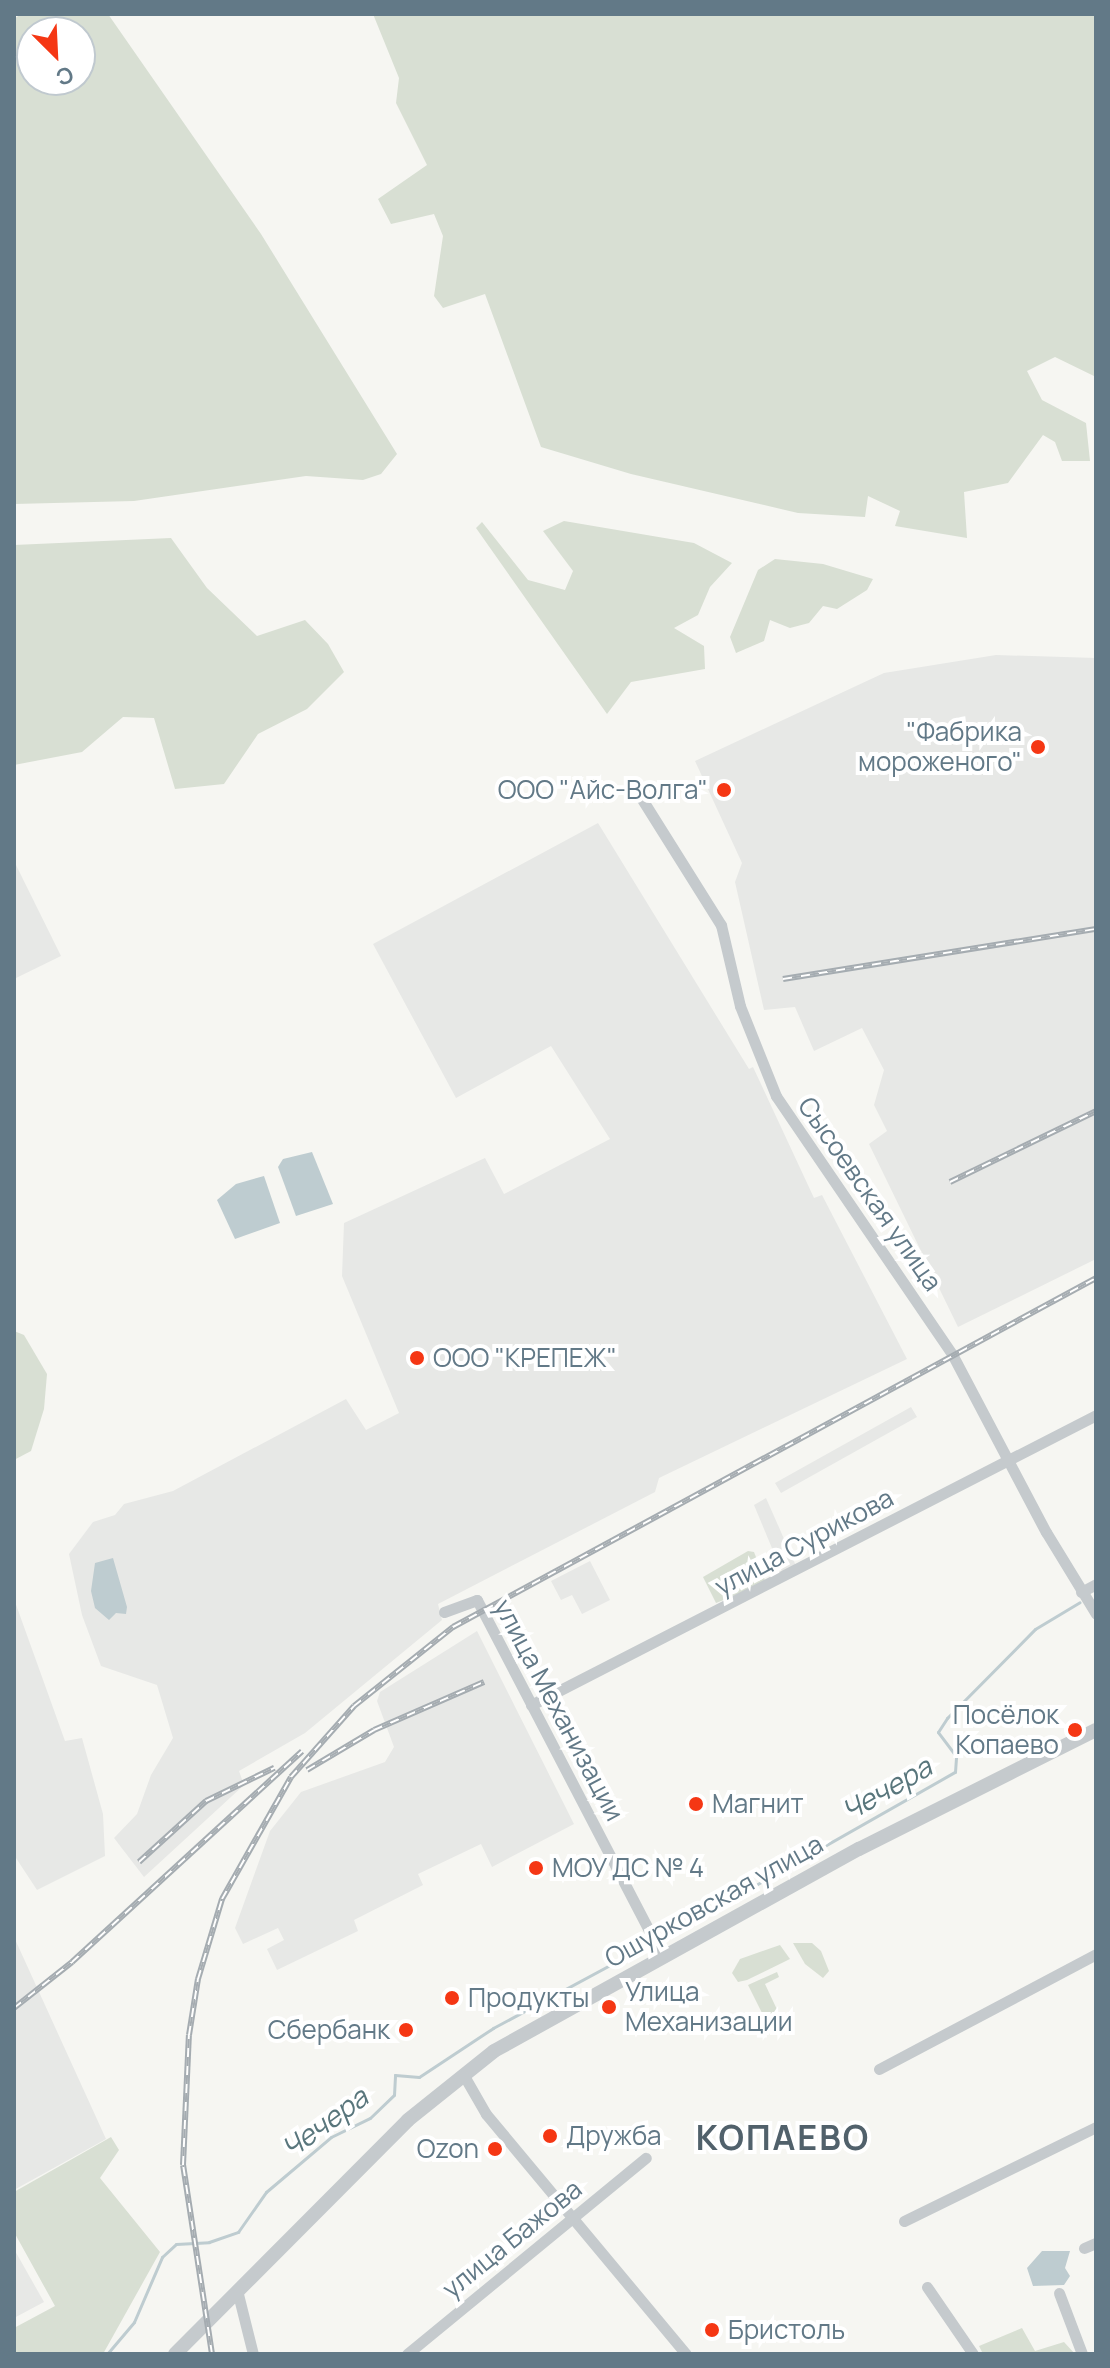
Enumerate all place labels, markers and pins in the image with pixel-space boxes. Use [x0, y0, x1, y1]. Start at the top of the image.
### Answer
place label: "Фабрика мороженого" [858, 716, 1022, 778]
marker: "Фабрика мороженого" [1029, 738, 1047, 756]
place label: ООО "Айс-Волга" [498, 774, 708, 806]
marker: ООО "Айс-Волга" [715, 781, 733, 799]
place label: ООО "КРЕПЕЖ" [433, 1342, 617, 1374]
marker: ООО "КРЕПЕЖ" [408, 1349, 426, 1367]
place label: Посёлок Копаево [953, 1699, 1059, 1760]
marker: Посёлок Копаево [1066, 1721, 1084, 1739]
place label: Магнит [712, 1788, 804, 1820]
marker: Магнит [687, 1795, 705, 1813]
place label: МОУ ДС № 4 [552, 1852, 705, 1884]
marker: МОУ ДС № 4 [527, 1859, 545, 1877]
place label: Улица Механизации [625, 1976, 793, 2038]
place label: Продукты [468, 1982, 590, 2014]
marker: Продукты [443, 1989, 461, 2007]
marker: Улица Механизации [600, 1998, 618, 2016]
place label: Сбербанк [268, 2014, 390, 2046]
marker: Сбербанк [397, 2021, 415, 2039]
place label: Дружба [566, 2120, 662, 2152]
marker: Дружба [541, 2127, 559, 2145]
place label: Ozon [417, 2133, 479, 2165]
marker: Ozon [486, 2140, 504, 2158]
place label: Бристоль [728, 2314, 845, 2346]
marker: Бристоль [703, 2321, 721, 2339]

